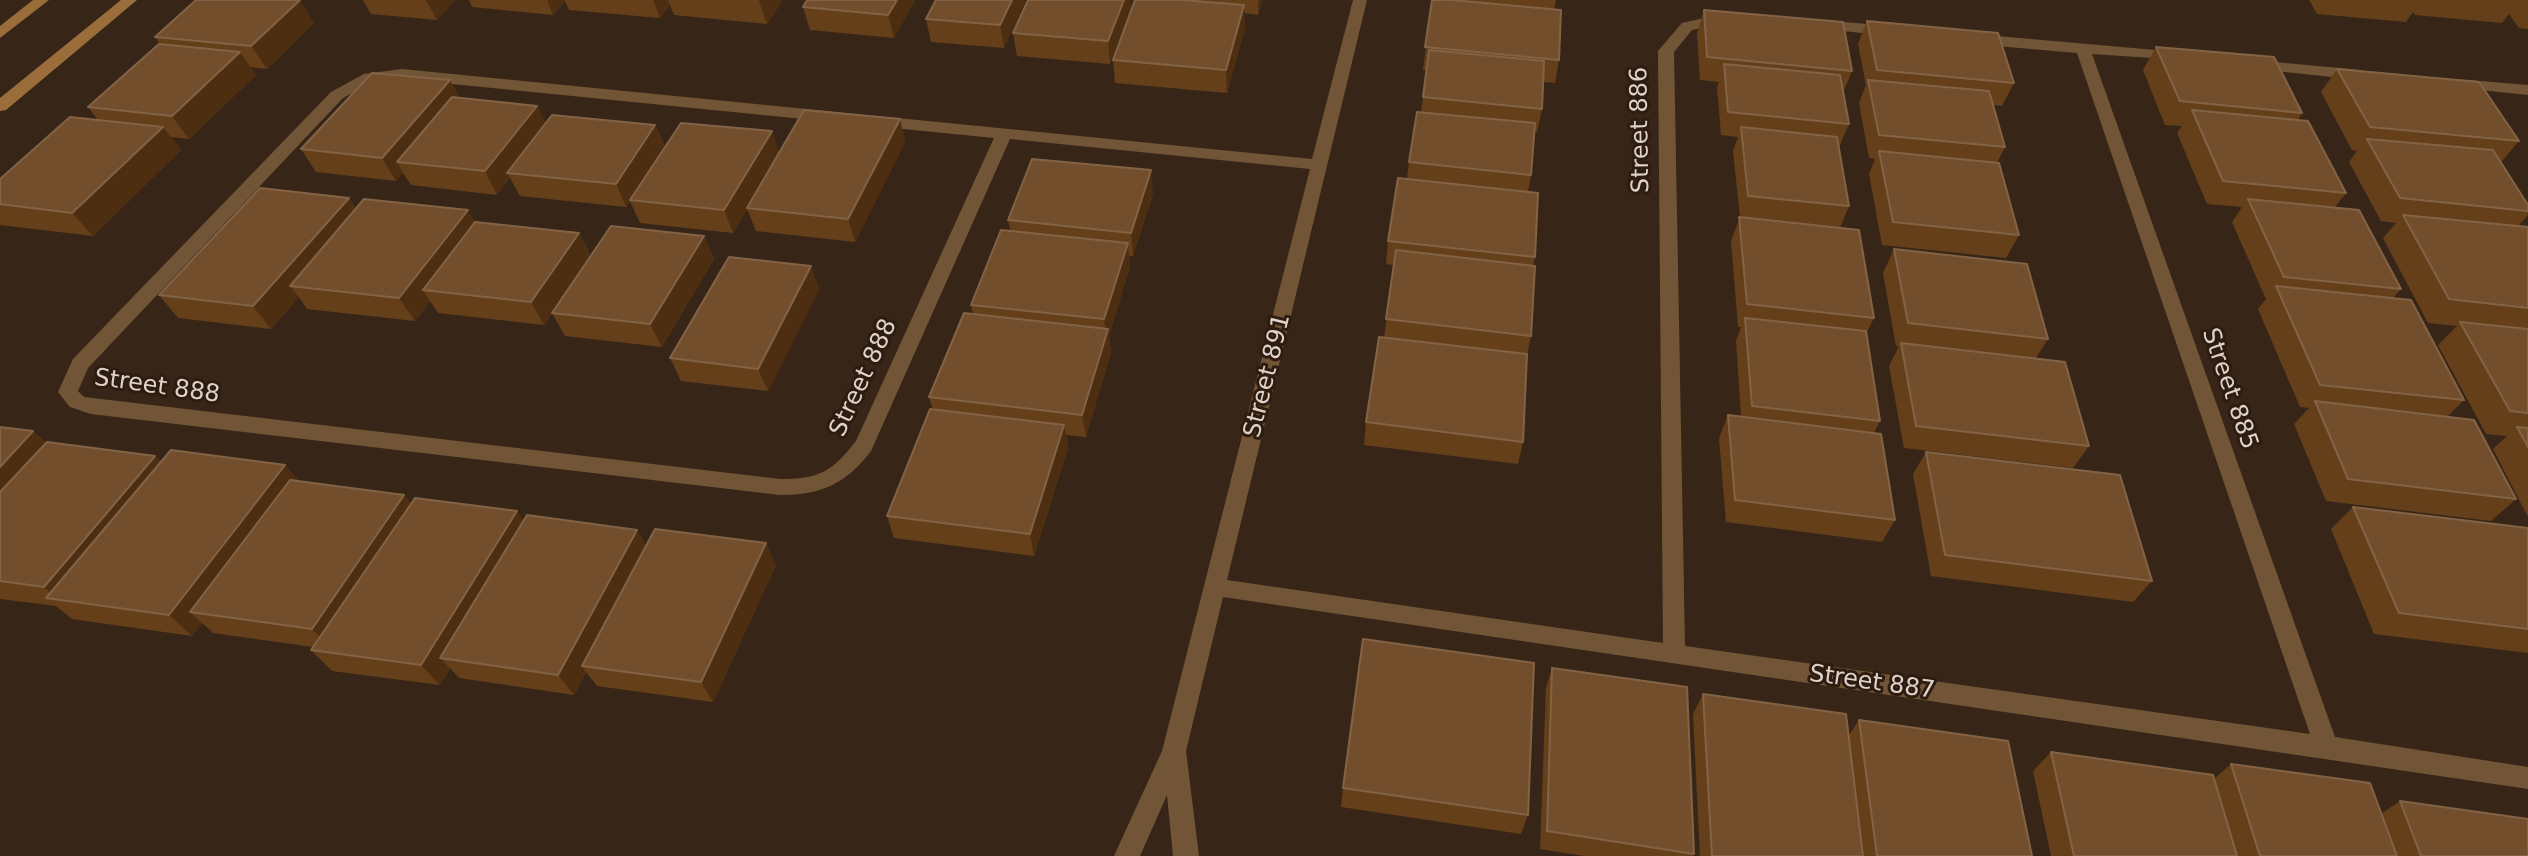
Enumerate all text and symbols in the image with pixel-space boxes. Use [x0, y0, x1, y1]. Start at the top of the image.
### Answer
street label: Street 886 [1625, 67, 1657, 193]
street label: Street 891 [1239, 311, 1297, 441]
street label: Street 888 [824, 315, 904, 441]
street label: Street 885 [2195, 325, 2263, 453]
street label: Street 888 [92, 364, 222, 410]
street label: Street 887 [1807, 660, 1937, 706]

